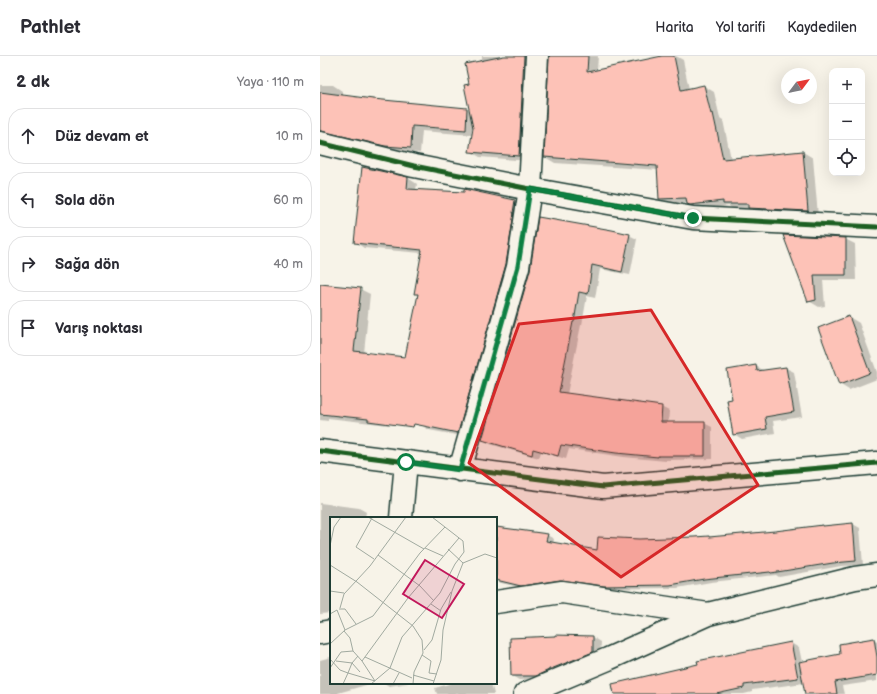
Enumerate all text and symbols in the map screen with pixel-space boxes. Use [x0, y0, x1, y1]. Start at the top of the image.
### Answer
text: Pathlet [20, 16, 81, 39]
text: Harita [655, 19, 694, 36]
text: Yol tarifi [716, 19, 765, 36]
text: Kaydedilen [787, 19, 857, 36]
north arrow [781, 68, 817, 104]
map controls [829, 68, 865, 176]
button: + [829, 68, 865, 104]
text: 2 dk [16, 72, 50, 92]
text: Yaya · 110 m [237, 74, 304, 90]
button: − [829, 104, 865, 140]
icon: ahead [17, 125, 39, 147]
text: Düz devam et [55, 127, 149, 146]
text: 10 m [276, 128, 303, 144]
button: locate [829, 140, 865, 176]
icon: left [17, 189, 39, 211]
text: Sola dön [55, 191, 115, 210]
text: 60 m [273, 192, 303, 208]
route end [684, 209, 702, 227]
icon: right [17, 253, 39, 275]
text: Sağa dön [55, 255, 120, 274]
text: 40 m [273, 256, 303, 272]
icon: arrive [17, 317, 39, 339]
text: Varış noktası [55, 319, 142, 338]
route start [397, 453, 415, 471]
inset map [330, 517, 497, 684]

